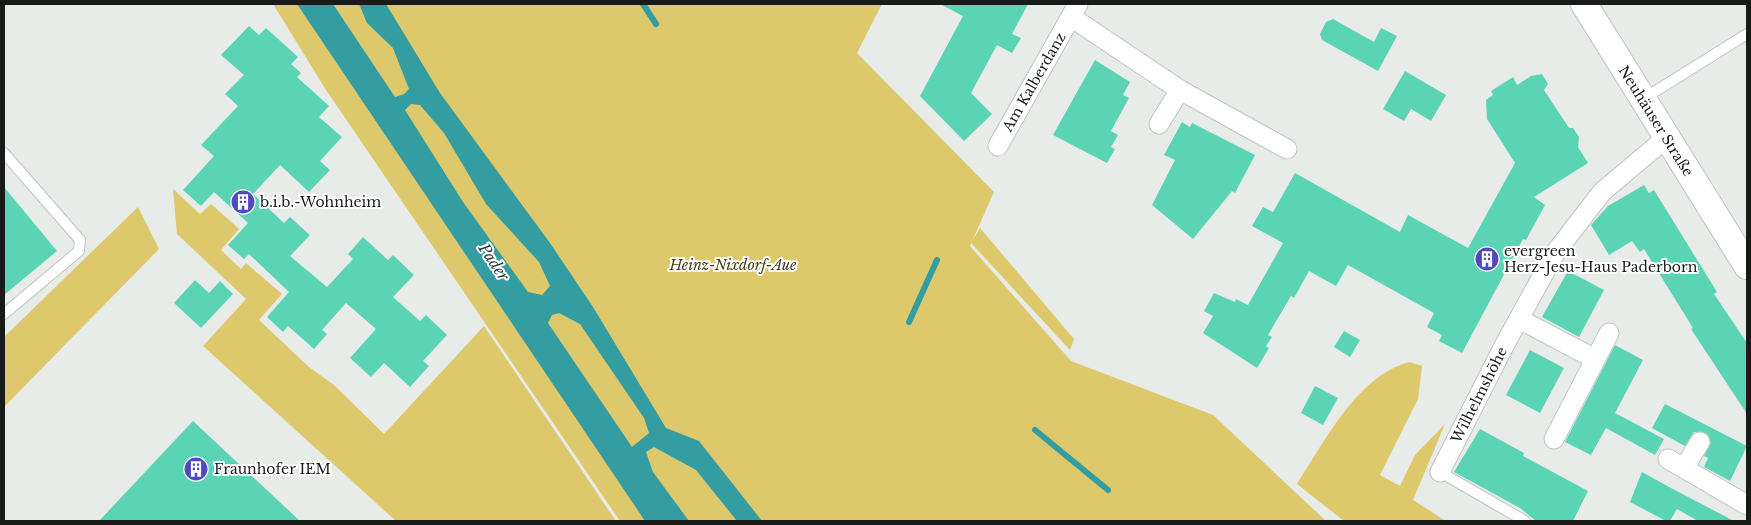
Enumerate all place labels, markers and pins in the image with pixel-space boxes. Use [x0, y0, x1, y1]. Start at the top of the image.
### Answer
building icon: b.i.b.-Wohnheim [230, 189, 256, 215]
place label: b.i.b.-Wohnheim [259, 193, 381, 211]
place label: evergreen Herz-Jesu-Haus Paderborn [1504, 242, 1698, 276]
building icon: evergreen Herz-Jesu-Haus Paderborn [1474, 246, 1500, 272]
building icon: Fraunhofer IEM [183, 456, 209, 482]
place label: Fraunhofer IEM [214, 460, 331, 478]

